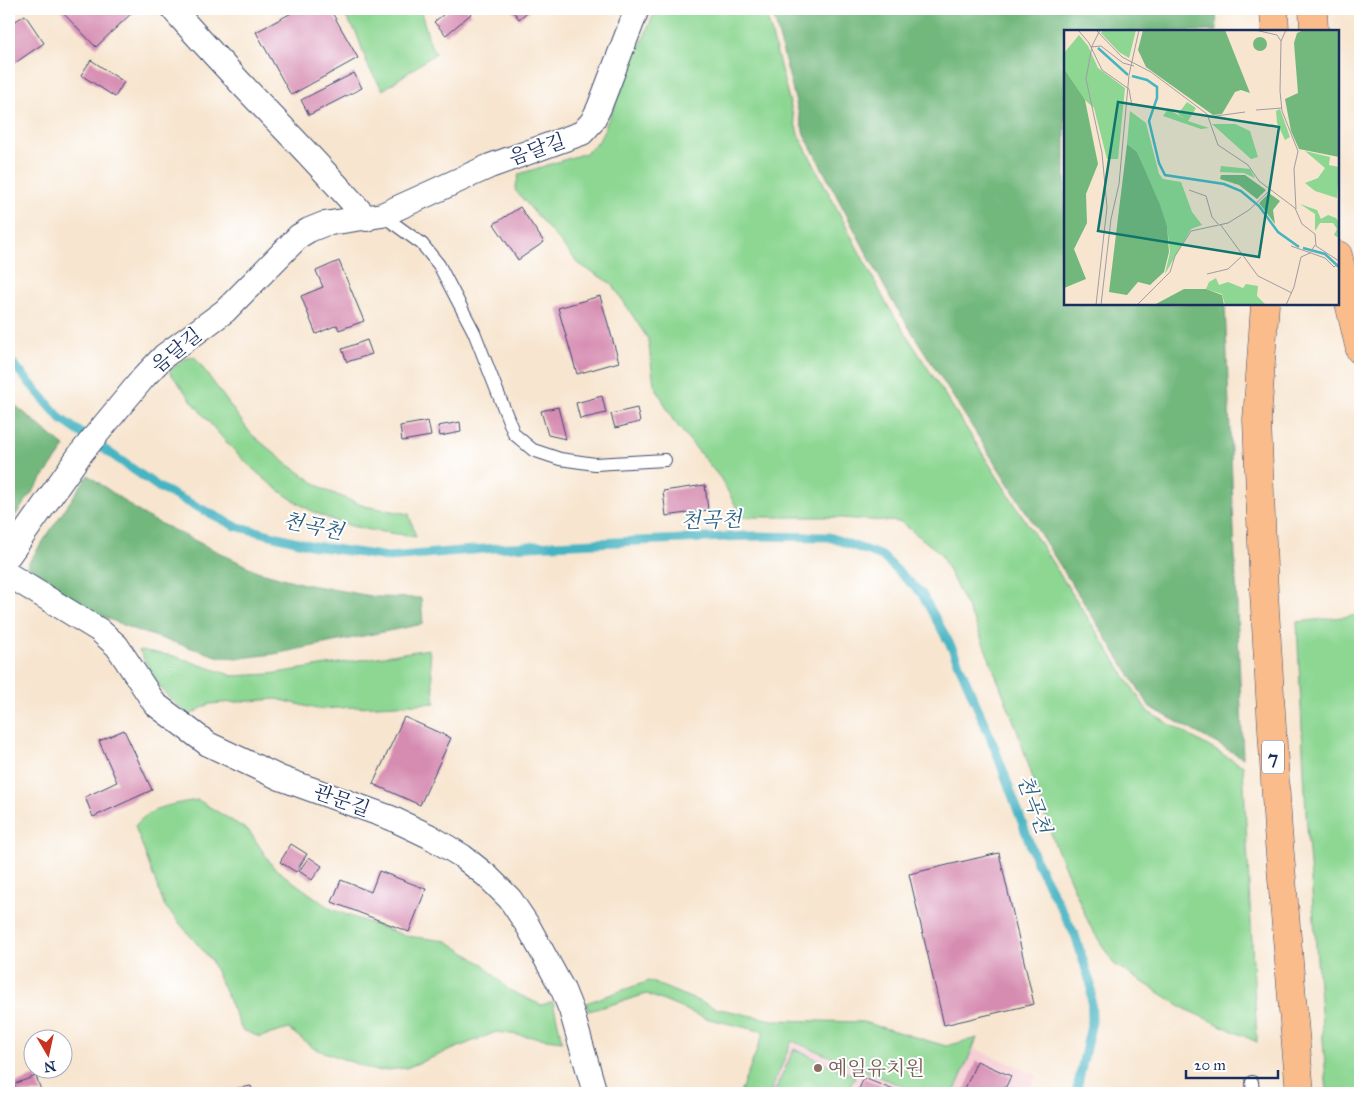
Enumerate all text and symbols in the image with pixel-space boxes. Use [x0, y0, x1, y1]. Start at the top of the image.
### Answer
inset map [1064, 30, 1339, 305]
street label: 음달길 [506, 128, 568, 170]
street label: 음달길 [146, 322, 206, 378]
water label: 천곡천 [680, 506, 744, 534]
water label: 천곡천 [281, 507, 347, 545]
road number: 7 [1262, 740, 1284, 774]
water label: 천곡천 [1011, 771, 1057, 839]
street label: 관문길 [311, 779, 373, 821]
north arrow [22, 1030, 72, 1080]
scale bar [1186, 1047, 1279, 1079]
place label: 예일유치원 [828, 1056, 925, 1080]
text: 20 m [1194, 1056, 1226, 1074]
text: N [43, 1057, 57, 1076]
marker: 예일유치원 [812, 1062, 824, 1074]

